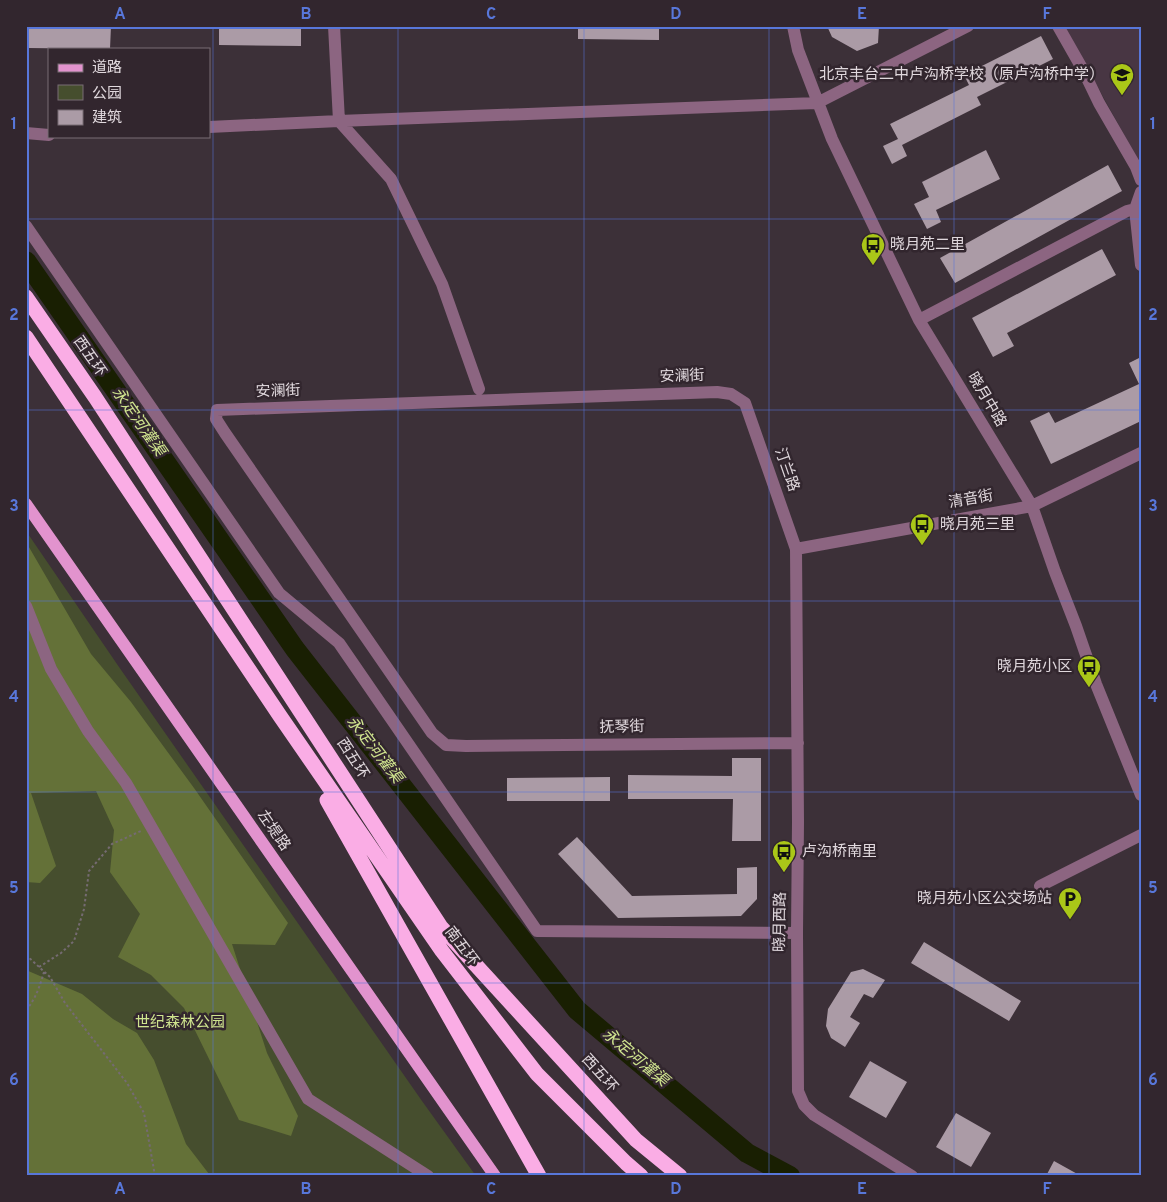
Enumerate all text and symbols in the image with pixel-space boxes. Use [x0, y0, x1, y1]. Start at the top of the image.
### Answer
text: A [114, 5, 126, 25]
text: B [300, 5, 312, 25]
text: C [486, 5, 496, 25]
text: D [670, 5, 682, 25]
text: E [857, 5, 867, 25]
text: F [1042, 5, 1052, 25]
legend [48, 48, 210, 138]
text: 道路 [92, 59, 122, 78]
school or university icon: 北京丰台二中卢沟桥学校（原卢沟桥中学） [1109, 62, 1135, 96]
place label: 北京丰台二中卢沟桥学校（原卢沟桥中学） [819, 65, 1104, 85]
text: 公园 [92, 85, 122, 104]
text: 建筑 [92, 109, 122, 128]
text: 1 [11, 115, 17, 135]
text: 1 [1150, 115, 1156, 135]
bus stop icon: 晓月苑二里 [860, 232, 886, 266]
place label: 晓月苑二里 [890, 236, 965, 255]
text: 2 [9, 306, 19, 326]
text: 2 [1148, 306, 1158, 326]
street label: 西五环 [68, 333, 110, 381]
street label: 安澜街 [659, 367, 705, 387]
street label: 晓月中路 [962, 369, 1010, 431]
street label: 安澜街 [255, 382, 301, 402]
water label: 永定河灌渠 [107, 383, 170, 462]
street label: 汀兰路 [770, 446, 802, 494]
street label: 清音街 [947, 487, 995, 513]
text: 3 [9, 497, 19, 517]
text: 3 [1148, 497, 1158, 517]
bus stop icon: 晓月苑三里 [909, 512, 935, 546]
place label: 晓月苑三里 [940, 516, 1015, 535]
bus stop icon: 晓月苑小区 [1076, 654, 1102, 688]
place label: 晓月苑小区 [997, 658, 1072, 677]
text: 4 [9, 688, 19, 708]
text: 4 [1148, 688, 1158, 708]
water label: 永定河灌渠 [341, 712, 408, 789]
street label: 抚琴街 [599, 718, 645, 738]
street label: 西五环 [332, 735, 372, 783]
street label: 左堤路 [252, 807, 294, 855]
bus stop icon: 卢沟桥南里 [771, 839, 797, 873]
place label: 卢沟桥南里 [802, 843, 877, 862]
text: 5 [9, 879, 19, 899]
text: 5 [1148, 879, 1158, 899]
parking icon: 晓月苑小区公交场站 [1057, 886, 1083, 920]
place label: 晓月苑小区公交场站 [917, 890, 1052, 909]
street label: 晓月西路 [771, 892, 791, 952]
street label: 南五环 [440, 923, 482, 971]
park label: 世纪森林公园 [135, 1014, 225, 1033]
water label: 永定河灌渠 [598, 1025, 674, 1093]
street label: 西五环 [577, 1051, 621, 1097]
text: 6 [9, 1071, 19, 1091]
text: 6 [1148, 1071, 1158, 1091]
text: A [114, 1180, 126, 1200]
text: B [300, 1180, 312, 1200]
text: C [486, 1180, 496, 1200]
text: D [670, 1180, 682, 1200]
text: E [857, 1180, 867, 1200]
text: F [1042, 1180, 1052, 1200]

